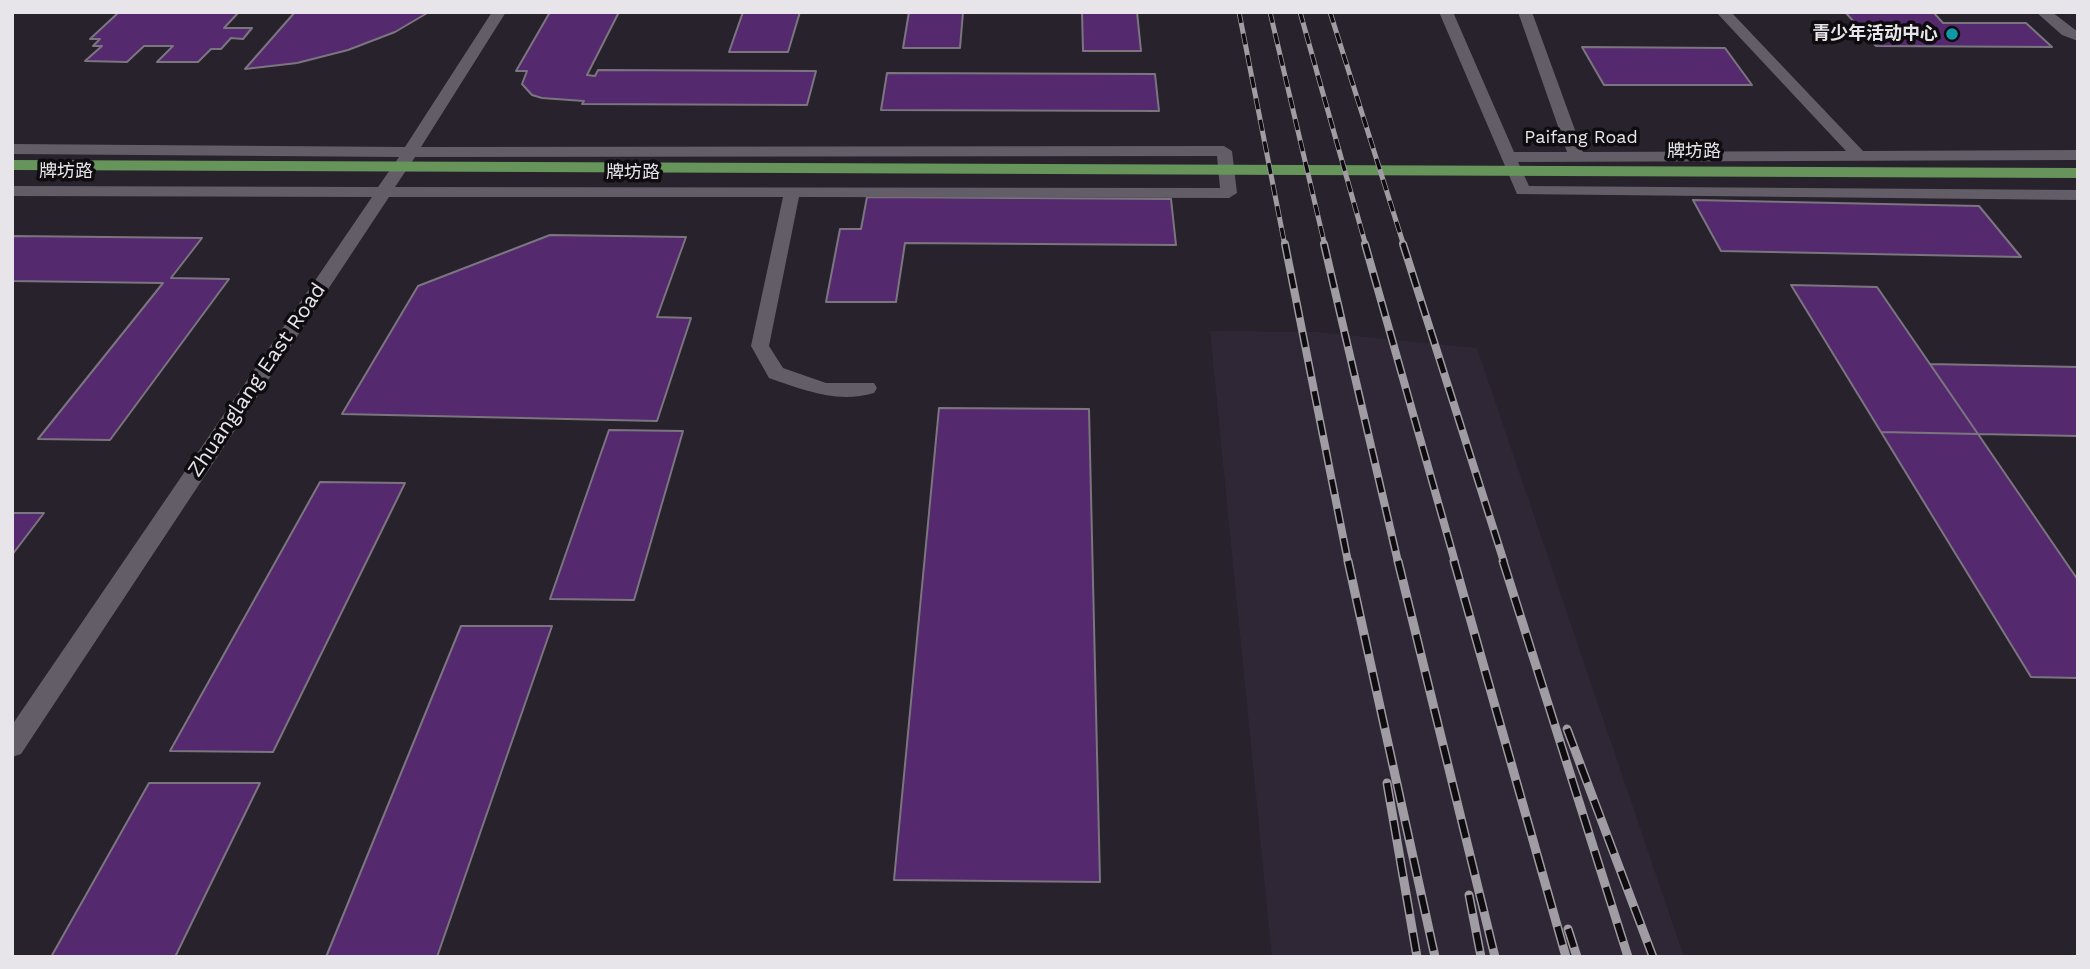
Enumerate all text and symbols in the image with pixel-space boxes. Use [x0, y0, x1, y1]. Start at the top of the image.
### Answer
place label: 青少年活动中心 [1812, 23, 1938, 45]
marker: 青少年活动中心 [1944, 26, 1960, 42]
street label: Paifang Road [1524, 127, 1638, 149]
street label: 牌坊路 [1667, 141, 1721, 163]
street label: 牌坊路 [39, 161, 93, 183]
street label: 牌坊路 [606, 162, 660, 184]
street label: Zhuanglang East Road [183, 278, 331, 482]

